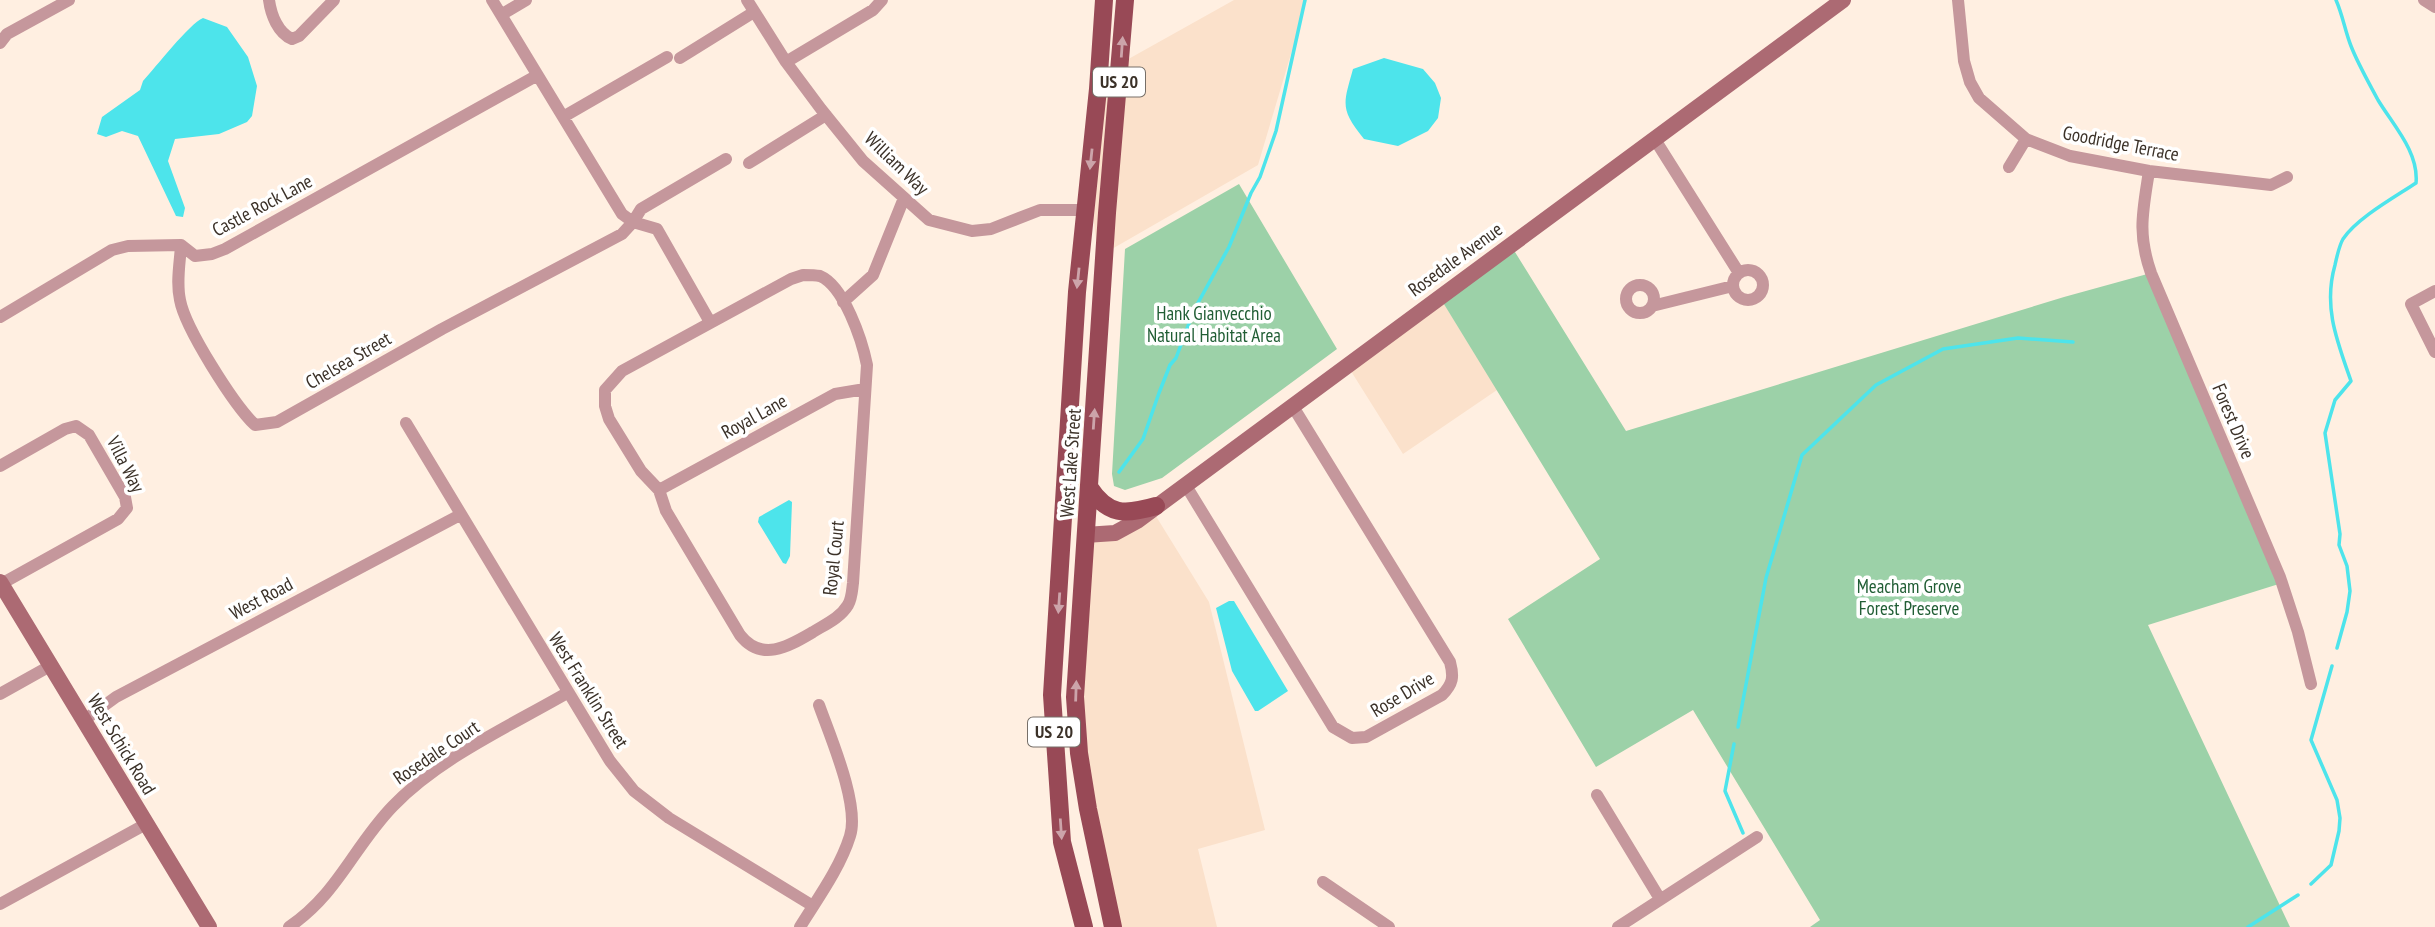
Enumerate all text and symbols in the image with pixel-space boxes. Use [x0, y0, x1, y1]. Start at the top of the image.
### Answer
one-way arrow [1116, 35, 1127, 57]
road number: US 20 [1093, 68, 1145, 96]
street label: Goodridge Terrace [2061, 120, 2181, 166]
street label: William Way [860, 126, 935, 200]
one-way arrow [1085, 149, 1096, 171]
street label: Castle Rock Lane [208, 169, 316, 241]
street label: Rosedale Avenue [1403, 217, 1507, 301]
one-way arrow [1073, 267, 1084, 289]
park label: Hank Gianvecchio Natural Habitat Area [1147, 301, 1281, 347]
street label: Chelsea Street [301, 326, 396, 394]
street label: Forest Drive [2207, 380, 2261, 462]
street label: Royal Lane [717, 388, 791, 444]
street label: West Lake Street [1054, 407, 1086, 518]
one-way arrow [1089, 408, 1100, 430]
street label: Villa Way [101, 431, 151, 497]
street label: Royal Court [817, 519, 849, 597]
street label: West Road [225, 571, 297, 625]
park label: Meacham Grove Forest Preserve [1857, 574, 1961, 620]
one-way arrow [1053, 592, 1064, 614]
street label: West Franklin Street [544, 628, 635, 753]
street label: Rose Drive [1366, 666, 1438, 722]
one-way arrow [1071, 679, 1082, 701]
street label: West Schick Road [83, 689, 161, 799]
street label: Rosedale Court [388, 714, 484, 789]
road number: US 20 [1028, 718, 1080, 746]
one-way arrow [1056, 819, 1067, 841]

